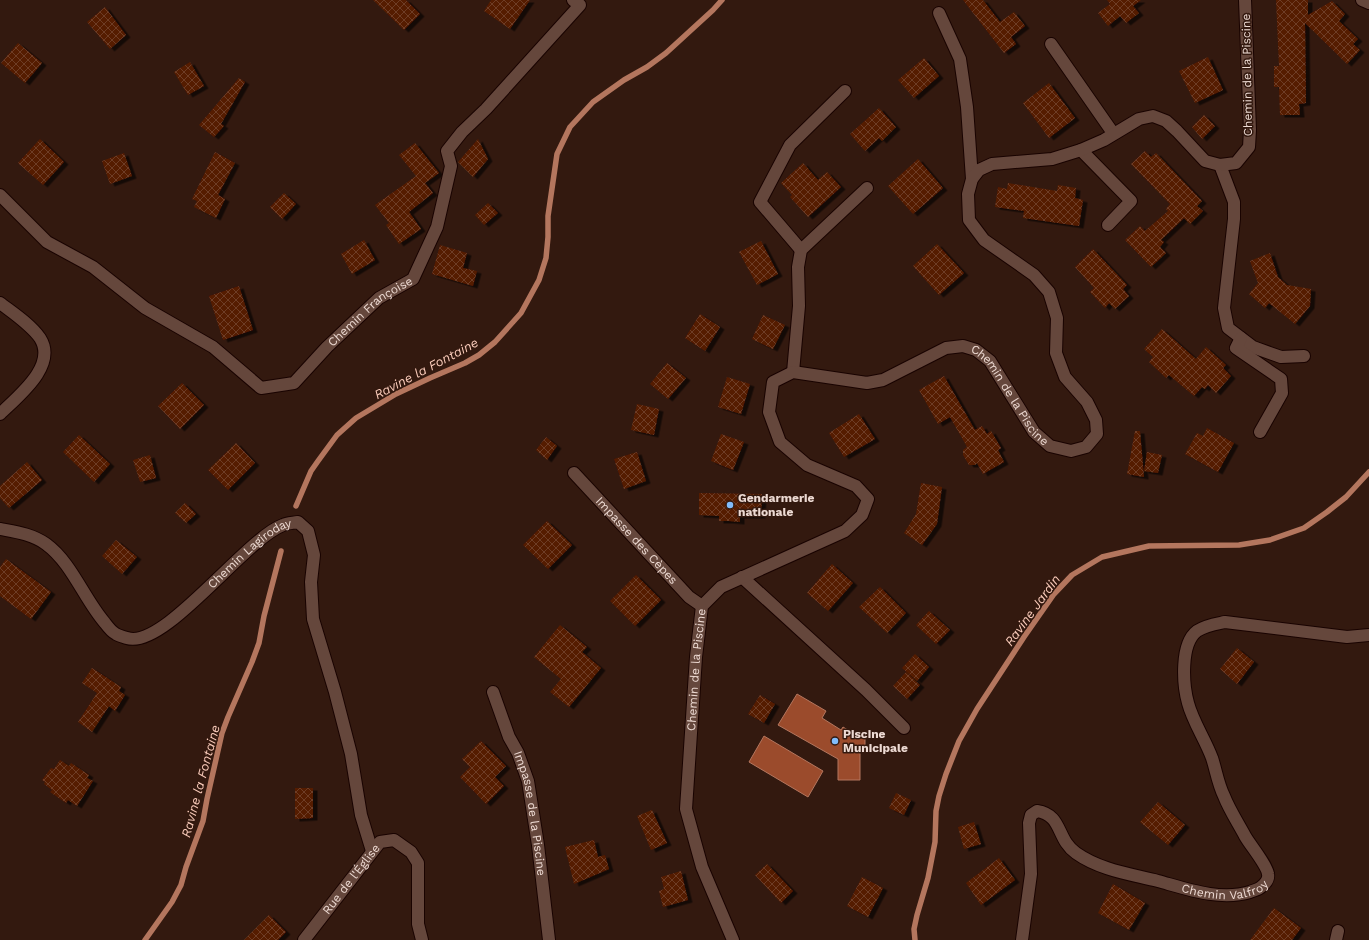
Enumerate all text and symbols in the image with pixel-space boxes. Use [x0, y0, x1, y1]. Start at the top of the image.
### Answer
street label: Chemin de la Piscine [1239, 13, 1255, 136]
street label: Chemin Françoise [325, 274, 415, 350]
water label: Ravine la Fontaine [372, 335, 481, 402]
street label: Chemin de la Piscine [970, 342, 1051, 449]
place label: Gendarmerie nationale [738, 491, 815, 519]
street label: Impasse des Cèpes [593, 494, 680, 587]
marker: Gendarmerie nationale [725, 500, 735, 510]
street label: Chemin Lagiroday [205, 516, 293, 591]
water label: Ravine Jardin [1002, 572, 1063, 649]
street label: Chemin de la Piscine [684, 608, 709, 732]
water label: Ravine la Fontaine [178, 723, 223, 839]
place label: Piscine Municipale [843, 727, 908, 755]
marker: Piscine Municipale [830, 736, 840, 746]
street label: Impasse de la Piscine [511, 749, 549, 877]
street label: Rue de l'Église [320, 841, 383, 917]
street label: Chemin Valfroy [1180, 877, 1272, 902]

